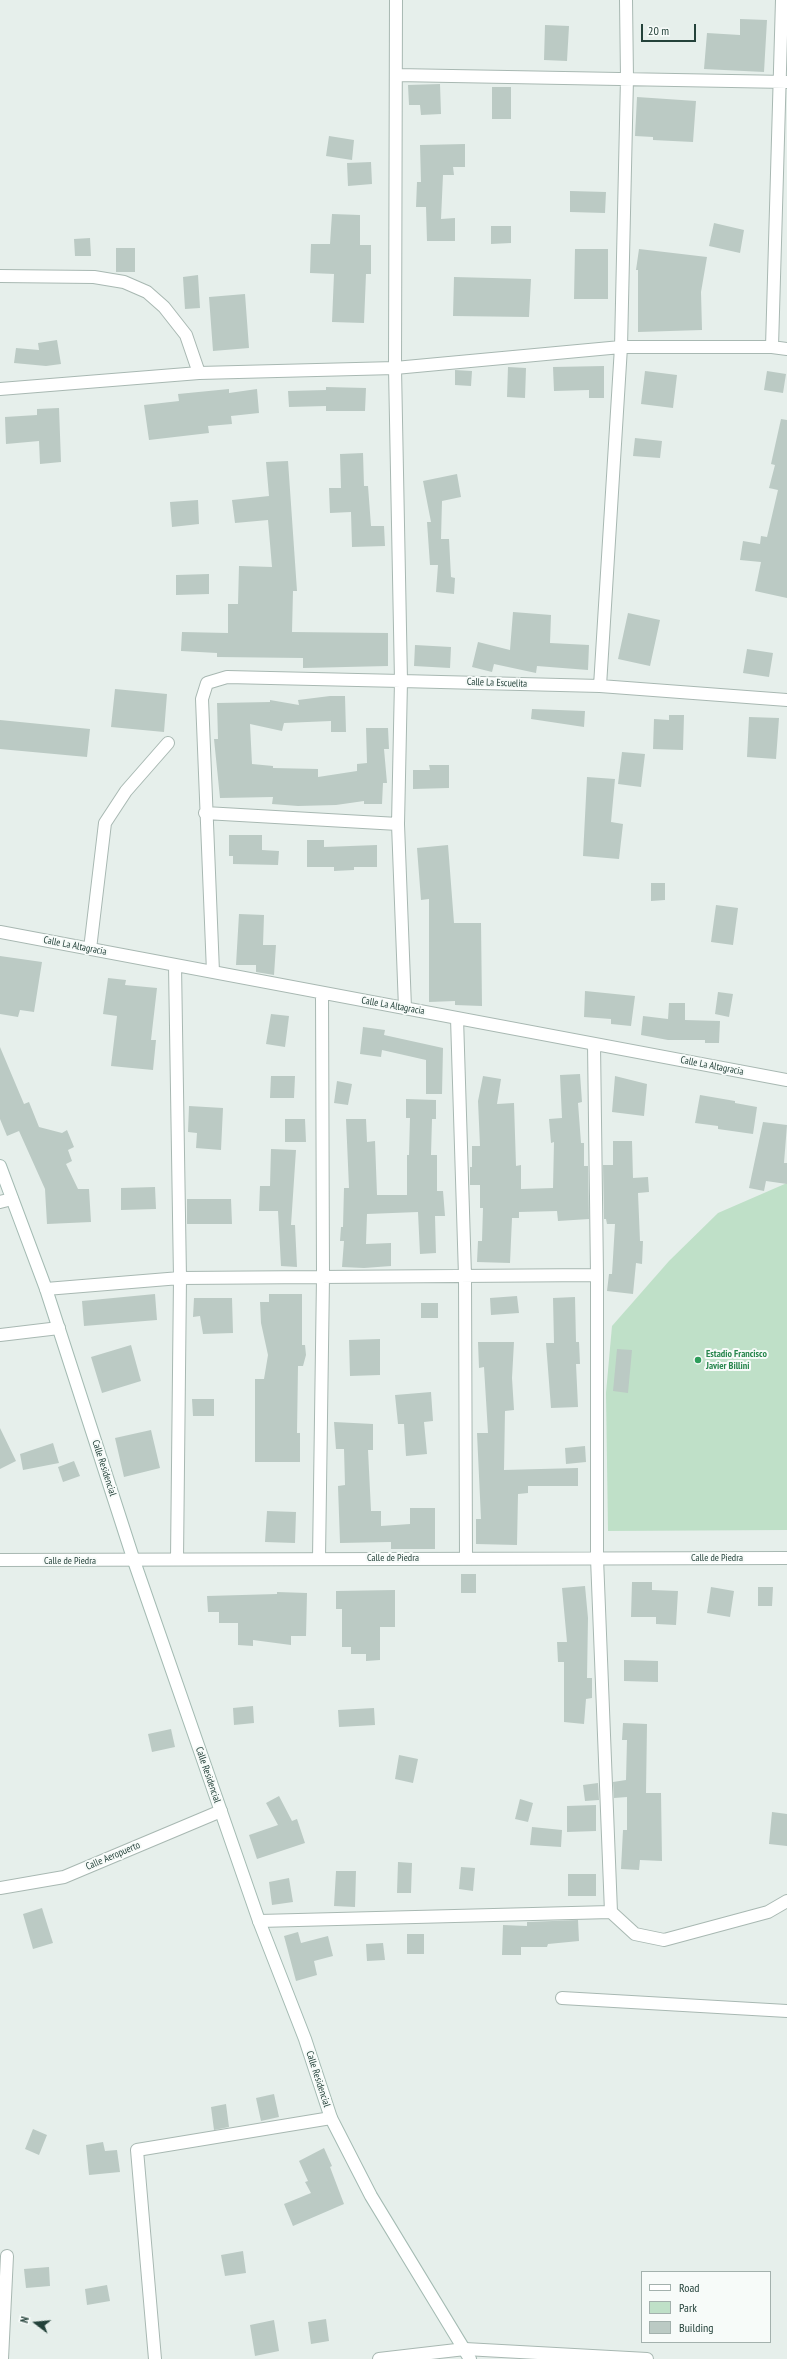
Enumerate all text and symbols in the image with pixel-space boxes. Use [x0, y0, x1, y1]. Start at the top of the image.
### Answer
scale bar [643, 16, 698, 42]
text: 20 m [648, 23, 669, 38]
street label: Calle La Escuelita [467, 676, 527, 690]
street label: Calle La Altagracia [42, 934, 108, 958]
street label: Calle La Altagracia [360, 995, 426, 1017]
street label: Calle La Altagracia [679, 1054, 745, 1078]
place label: Estadio Francisco Javier Billini [706, 1348, 767, 1372]
marker: Estadio Francisco Javier Billini [693, 1355, 703, 1365]
street label: Calle Residencial [89, 1438, 119, 1498]
street label: Calle de Piedra [367, 1552, 419, 1564]
street label: Calle de Piedra [691, 1552, 743, 1564]
street label: Calle de Piedra [44, 1555, 96, 1567]
street label: Calle Residencial [193, 1745, 223, 1805]
street label: Calle Aeropuerto [84, 1839, 142, 1873]
street label: Calle Residencial [303, 2049, 333, 2109]
legend [641, 2271, 771, 2343]
text: Road [679, 2280, 699, 2295]
text: Park [679, 2300, 697, 2315]
north arrow [16, 2303, 56, 2343]
text: N [17, 2315, 32, 2324]
text: Building [679, 2320, 714, 2335]

